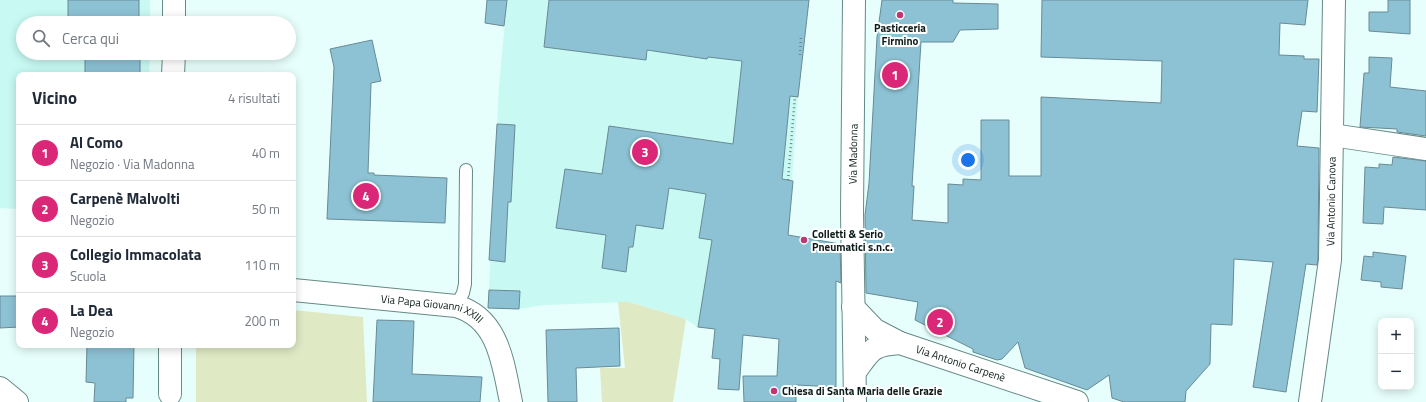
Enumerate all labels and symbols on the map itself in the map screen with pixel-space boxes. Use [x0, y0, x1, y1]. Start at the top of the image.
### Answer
marker: Pasticceria Firmino [895, 10, 905, 20]
place label: Pasticceria Firmino [874, 20, 926, 49]
pin: 1 [882, 60, 908, 90]
street label: Via Madonna [844, 123, 862, 184]
pin: 3 [632, 137, 658, 167]
your location [958, 150, 978, 170]
street label: Via Antonio Canova [1322, 156, 1340, 246]
pin: 4 [353, 181, 379, 211]
place label: Colletti & Serio Pneumatici s.n.c. [812, 226, 893, 255]
marker: Colletti & Serio Pneumatici s.n.c. [799, 235, 809, 245]
street label: Via Papa Giovanni XXIII [380, 291, 487, 327]
pin: 2 [927, 307, 953, 337]
street label: Via Antonio Carpenè [914, 341, 1008, 386]
place label: Chiesa di Santa Maria delle Grazie [782, 383, 943, 399]
marker: Chiesa di Santa Maria delle Grazie [769, 386, 779, 396]

